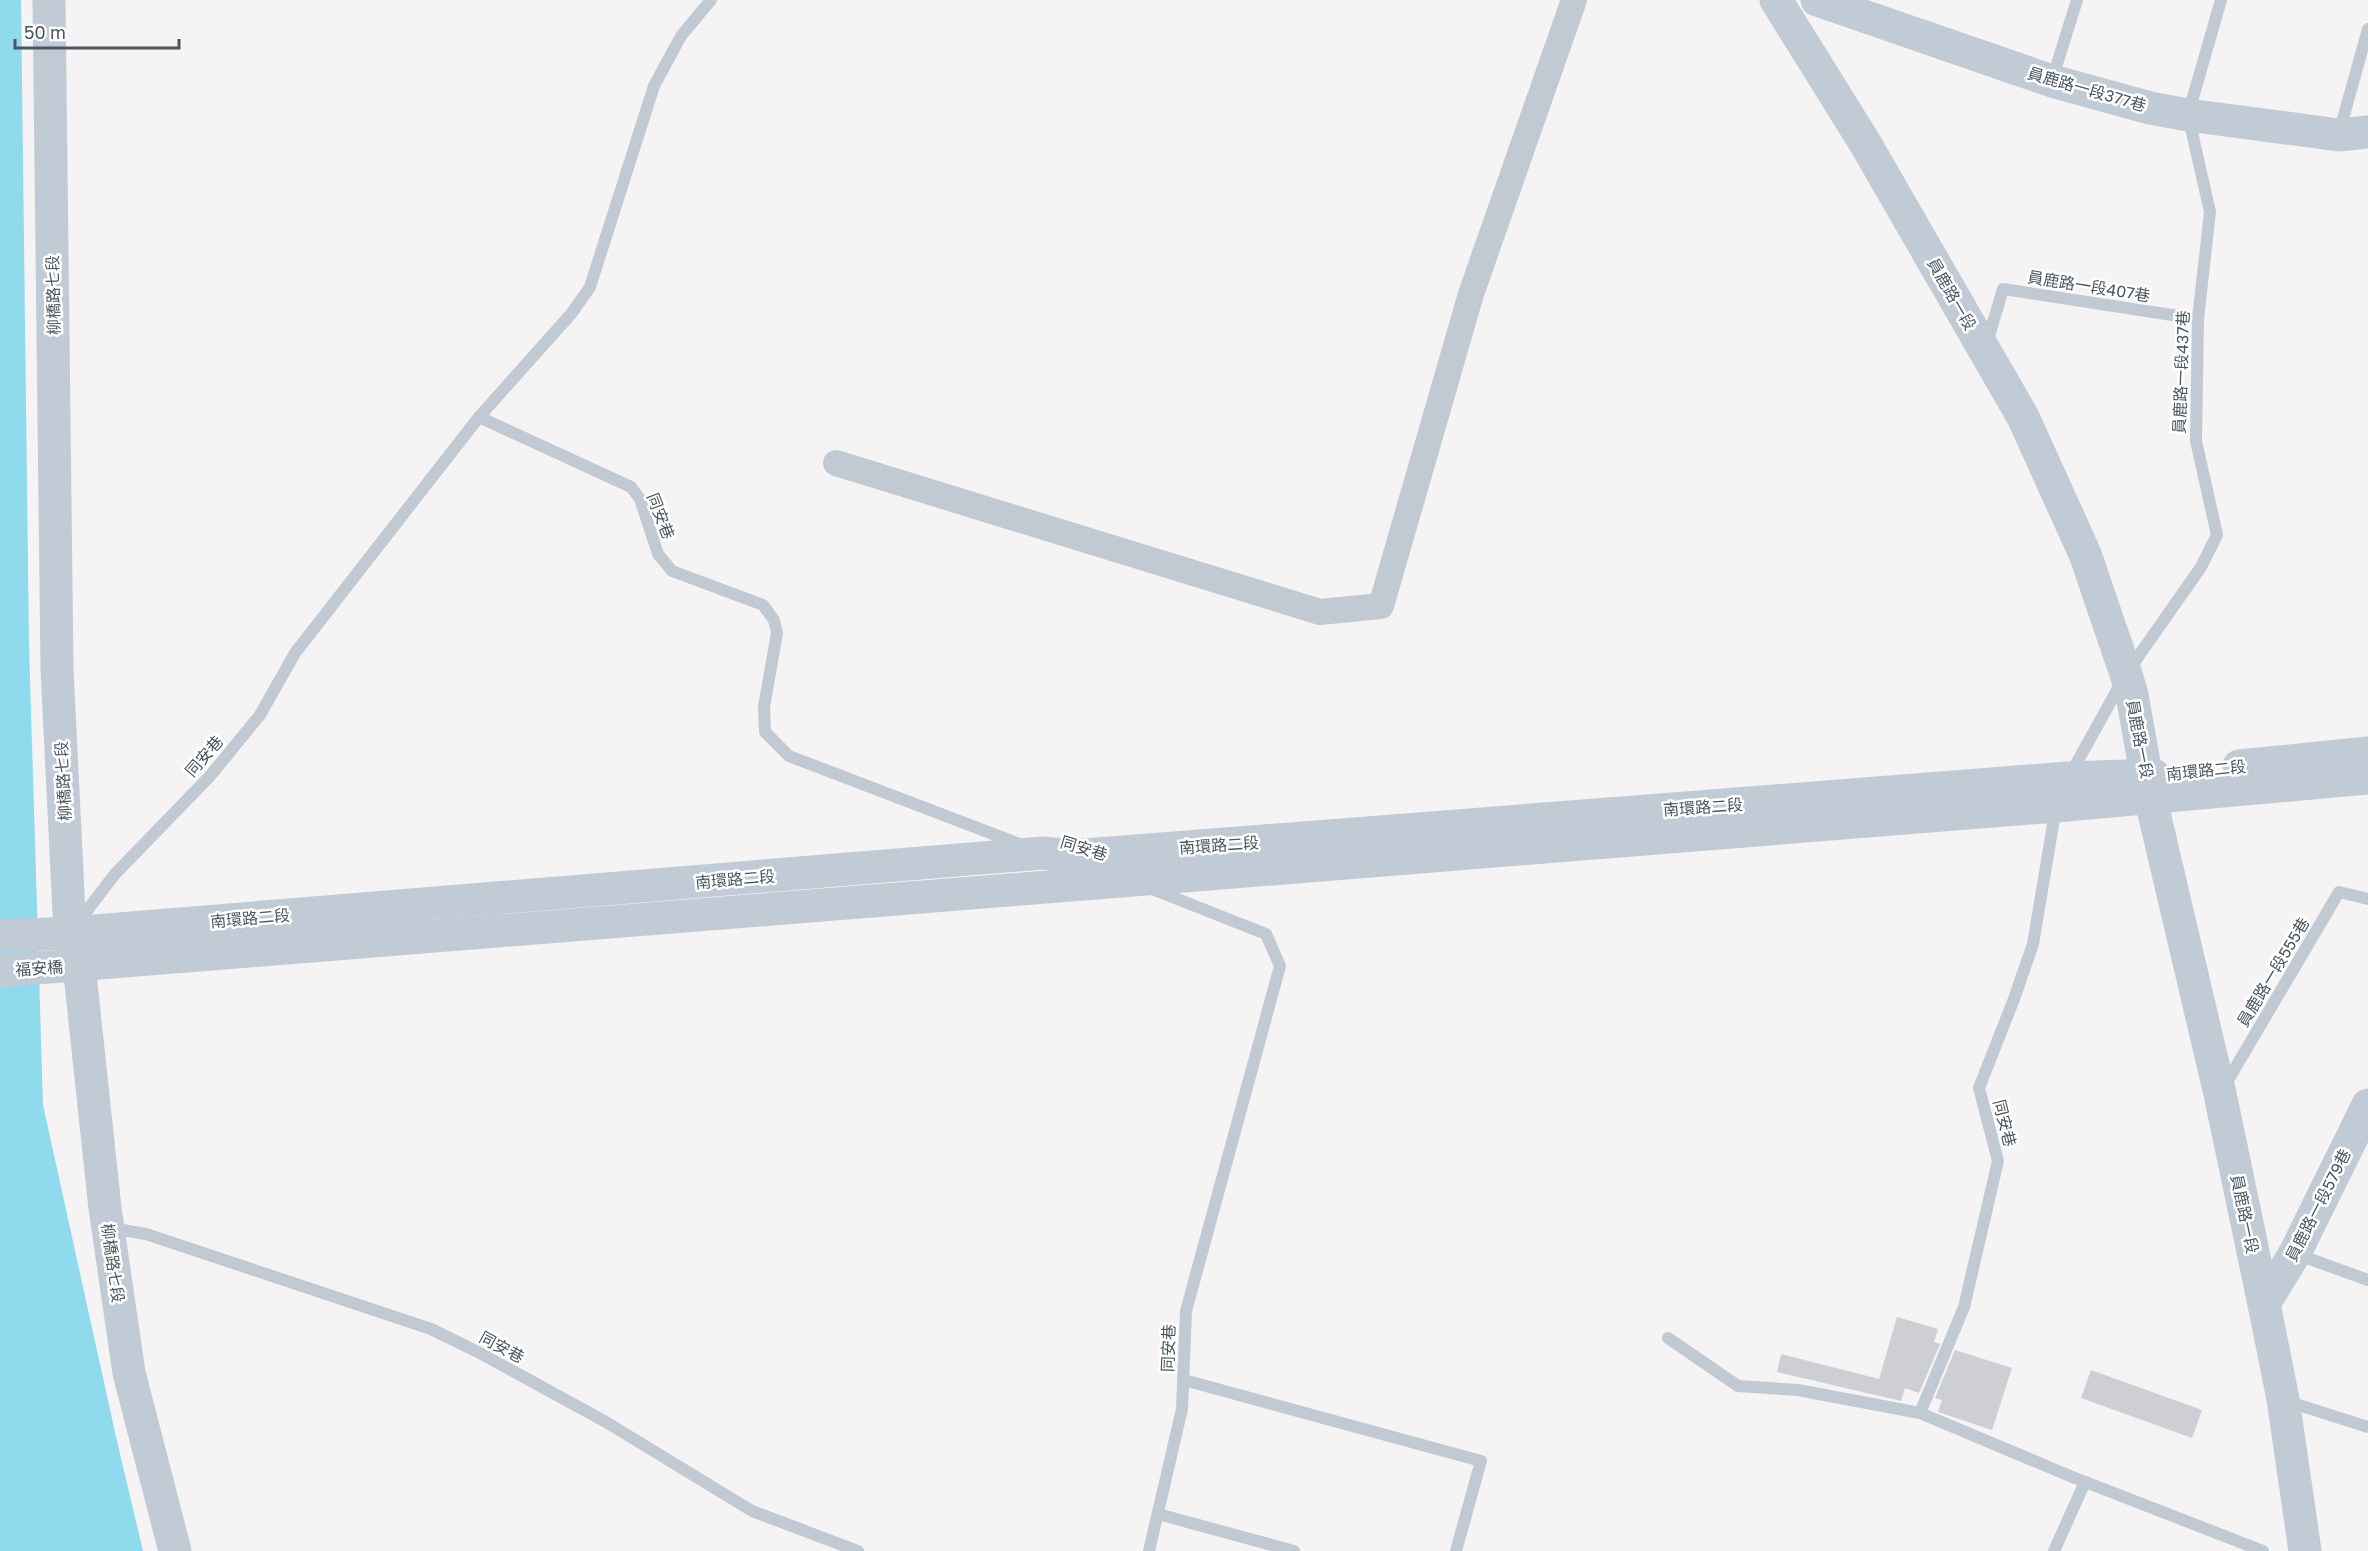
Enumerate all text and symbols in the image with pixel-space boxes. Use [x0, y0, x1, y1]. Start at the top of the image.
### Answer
scale bar [15, 12, 178, 50]
text: 50 m [24, 21, 66, 43]
street label: 員鹿路一段377巷 [2025, 63, 2149, 115]
street label: 員鹿路一段 [1923, 254, 1981, 334]
street label: 柳橋路七段 [42, 255, 64, 335]
street label: 員鹿路一段407巷 [2026, 266, 2152, 306]
street label: 員鹿路一段437巷 [2169, 310, 2193, 434]
street label: 同安巷 [643, 490, 679, 542]
street label: 員鹿路一段 [2123, 698, 2157, 780]
street label: 同安巷 [181, 731, 227, 781]
street label: 柳橋路七段 [51, 741, 75, 821]
street label: 南環路二段 [2165, 756, 2247, 784]
street label: 南環路二段 [1662, 794, 1744, 820]
street label: 同安巷 [1058, 831, 1110, 865]
street label: 南環路二段 [1178, 832, 1260, 858]
street label: 南環路二段 [694, 866, 776, 892]
street label: 南環路二段 [209, 905, 291, 931]
street label: 員鹿路一段555巷 [2233, 914, 2313, 1030]
street label: 福安橋 [14, 956, 64, 980]
street label: 同安巷 [1989, 1097, 2021, 1149]
street label: 員鹿路一段579巷 [2281, 1145, 2355, 1265]
street label: 員鹿路一段 [2227, 1173, 2263, 1255]
street label: 柳橋路七段 [98, 1222, 128, 1304]
street label: 同安巷 [1157, 1324, 1179, 1372]
street label: 同安巷 [476, 1327, 528, 1367]

